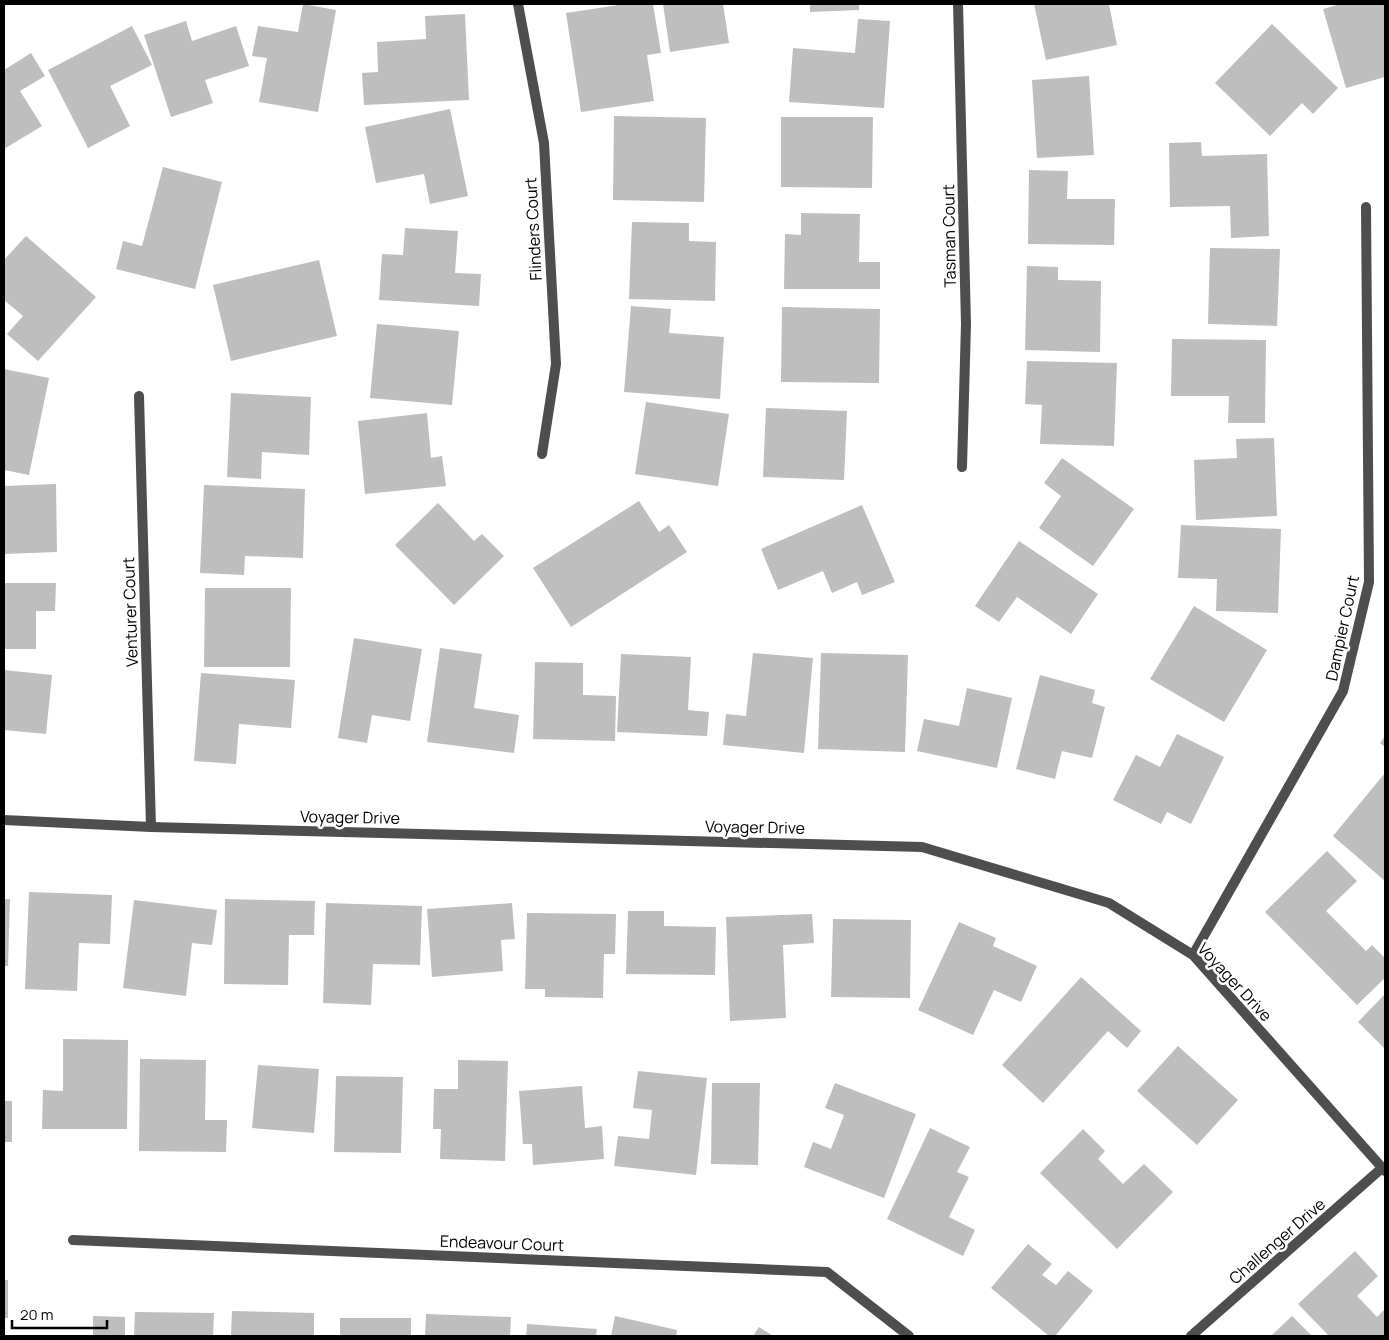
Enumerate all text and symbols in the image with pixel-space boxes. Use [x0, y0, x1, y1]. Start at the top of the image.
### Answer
street label: Flinders Court [519, 177, 547, 281]
street label: Tasman Court [937, 184, 961, 288]
street label: Venturer Court [117, 557, 143, 667]
street label: Dampier Court [1320, 573, 1364, 683]
street label: Voyager Drive [300, 805, 400, 829]
street label: Voyager Drive [705, 815, 805, 839]
street label: Voyager Drive [1193, 938, 1277, 1026]
street label: Challenger Drive [1224, 1193, 1330, 1289]
street label: Endeavour Court [440, 1230, 564, 1256]
scale bar [12, 1298, 108, 1330]
text: 20 m [20, 1304, 53, 1325]

